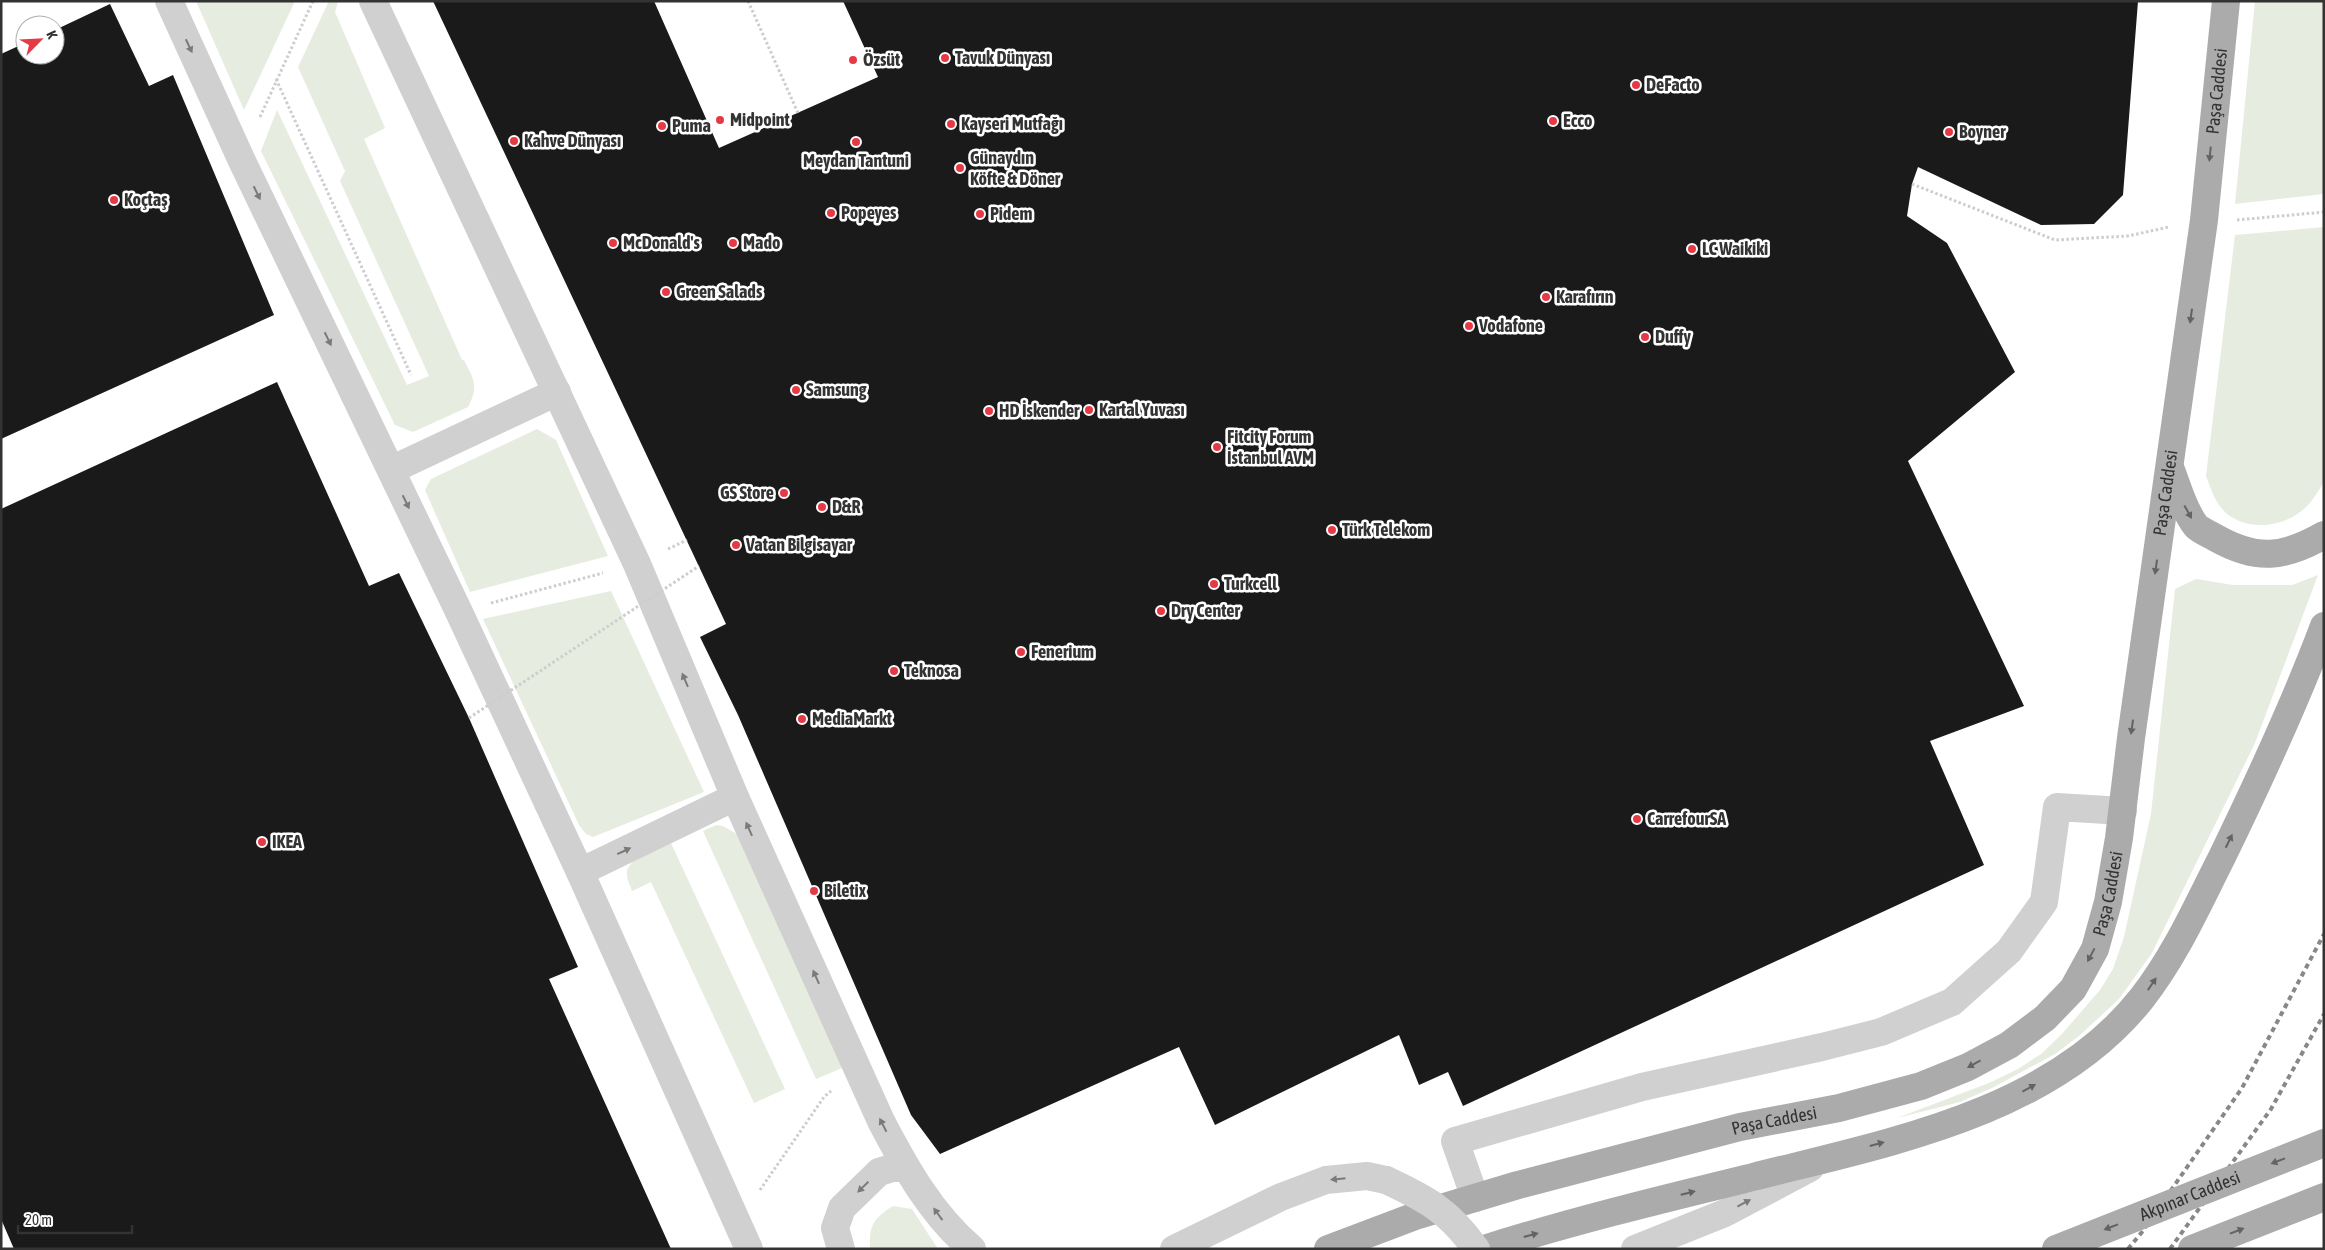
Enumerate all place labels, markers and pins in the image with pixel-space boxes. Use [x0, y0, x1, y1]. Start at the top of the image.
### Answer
place label: Tavuk Dünyası [955, 47, 1050, 68]
place label: Özsüt [863, 49, 901, 70]
marker: Tavuk Dünyası [939, 52, 951, 64]
marker: Özsüt [847, 54, 859, 66]
place label: DeFacto [1646, 74, 1700, 95]
marker: DeFacto [1630, 79, 1642, 91]
place label: Midpoint [730, 109, 791, 130]
place label: Ecco [1563, 110, 1592, 131]
place label: Kayseri Mutfağı [961, 113, 1063, 134]
marker: Midpoint [714, 114, 726, 126]
place label: Puma [672, 115, 711, 136]
marker: Ecco [1547, 115, 1559, 127]
marker: Kayseri Mutfağı [945, 118, 957, 130]
marker: Puma [656, 120, 668, 132]
place label: Boyner [1959, 121, 2006, 142]
marker: Boyner [1943, 126, 1955, 138]
place label: Kahve Dünyası [524, 130, 621, 151]
marker: Kahve Dünyası [508, 135, 520, 147]
marker: Meydan Tantuni [850, 136, 862, 148]
place label: Günaydın Köfte & Döner [970, 147, 1061, 189]
place label: Meydan Tantuni [803, 150, 909, 171]
marker: Günaydın Köfte & Döner [954, 162, 966, 174]
place label: Koçtaş [124, 189, 168, 210]
marker: Koçtaş [108, 194, 120, 206]
place label: Popeyes [841, 202, 897, 223]
place label: Pidem [990, 203, 1032, 224]
marker: Popeyes [825, 207, 837, 219]
marker: Pidem [974, 208, 986, 220]
place label: McDonald's [623, 232, 700, 253]
place label: Mado [743, 232, 780, 253]
marker: McDonald's [607, 237, 619, 249]
marker: Mado [727, 237, 739, 249]
place label: LC Waikiki [1702, 238, 1768, 259]
marker: LC Waikiki [1686, 243, 1698, 255]
place label: Green Salads [676, 281, 763, 302]
marker: Green Salads [660, 286, 672, 298]
place label: Karafırın [1556, 286, 1614, 307]
marker: Karafırın [1540, 291, 1552, 303]
place label: Vodafone [1478, 315, 1543, 336]
marker: Vodafone [1463, 320, 1475, 332]
place label: Duffy [1655, 326, 1692, 347]
marker: Duffy [1639, 331, 1651, 343]
place label: Samsung [806, 379, 867, 400]
marker: Samsung [790, 384, 802, 396]
place label: Kartal Yuvası [1099, 399, 1185, 420]
place label: HD İskender [999, 400, 1080, 421]
marker: Kartal Yuvası [1083, 404, 1095, 416]
marker: HD İskender [983, 405, 995, 417]
place label: Fitcity Forum İstanbul AVM [1227, 426, 1314, 468]
marker: Fitcity Forum İstanbul AVM [1211, 441, 1223, 453]
place label: GS Store [720, 482, 774, 503]
marker: GS Store [778, 487, 790, 499]
place label: D&R [832, 496, 860, 517]
marker: D&R [816, 501, 828, 513]
place label: Türk Telekom [1342, 519, 1430, 540]
marker: Türk Telekom [1326, 524, 1338, 536]
place label: Vatan Bilgisayar [745, 534, 853, 555]
marker: Vatan Bilgisayar [730, 539, 742, 551]
place label: Turkcell [1224, 573, 1277, 594]
marker: Turkcell [1208, 578, 1220, 590]
place label: Dry Center [1171, 600, 1240, 621]
marker: Dry Center [1155, 605, 1167, 617]
place label: Fenerium [1031, 641, 1094, 662]
marker: Fenerium [1015, 646, 1027, 658]
place label: Teknosa [904, 660, 959, 681]
marker: Teknosa [888, 665, 900, 677]
place label: MediaMarkt [812, 708, 893, 729]
marker: MediaMarkt [796, 713, 808, 725]
place label: CarrefourSA [1647, 808, 1726, 829]
marker: CarrefourSA [1631, 813, 1643, 825]
place label: IKEA [272, 831, 302, 852]
marker: IKEA [256, 836, 268, 848]
place label: Biletix [824, 880, 867, 901]
marker: Biletix [808, 885, 820, 897]

